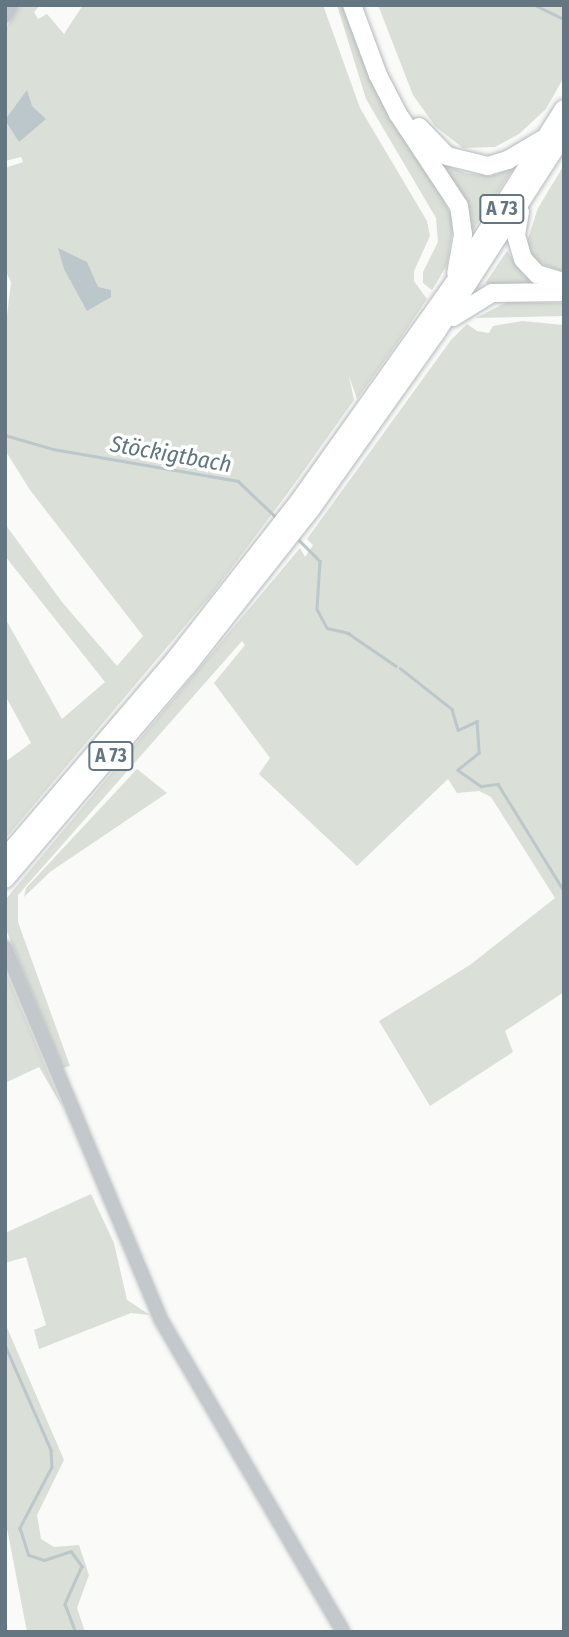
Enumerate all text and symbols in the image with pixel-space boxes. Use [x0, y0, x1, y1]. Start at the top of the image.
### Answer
road number: A 73 [479, 194, 525, 224]
water label: Stöckigtbach [108, 430, 234, 478]
road number: A 73 [88, 740, 134, 772]

